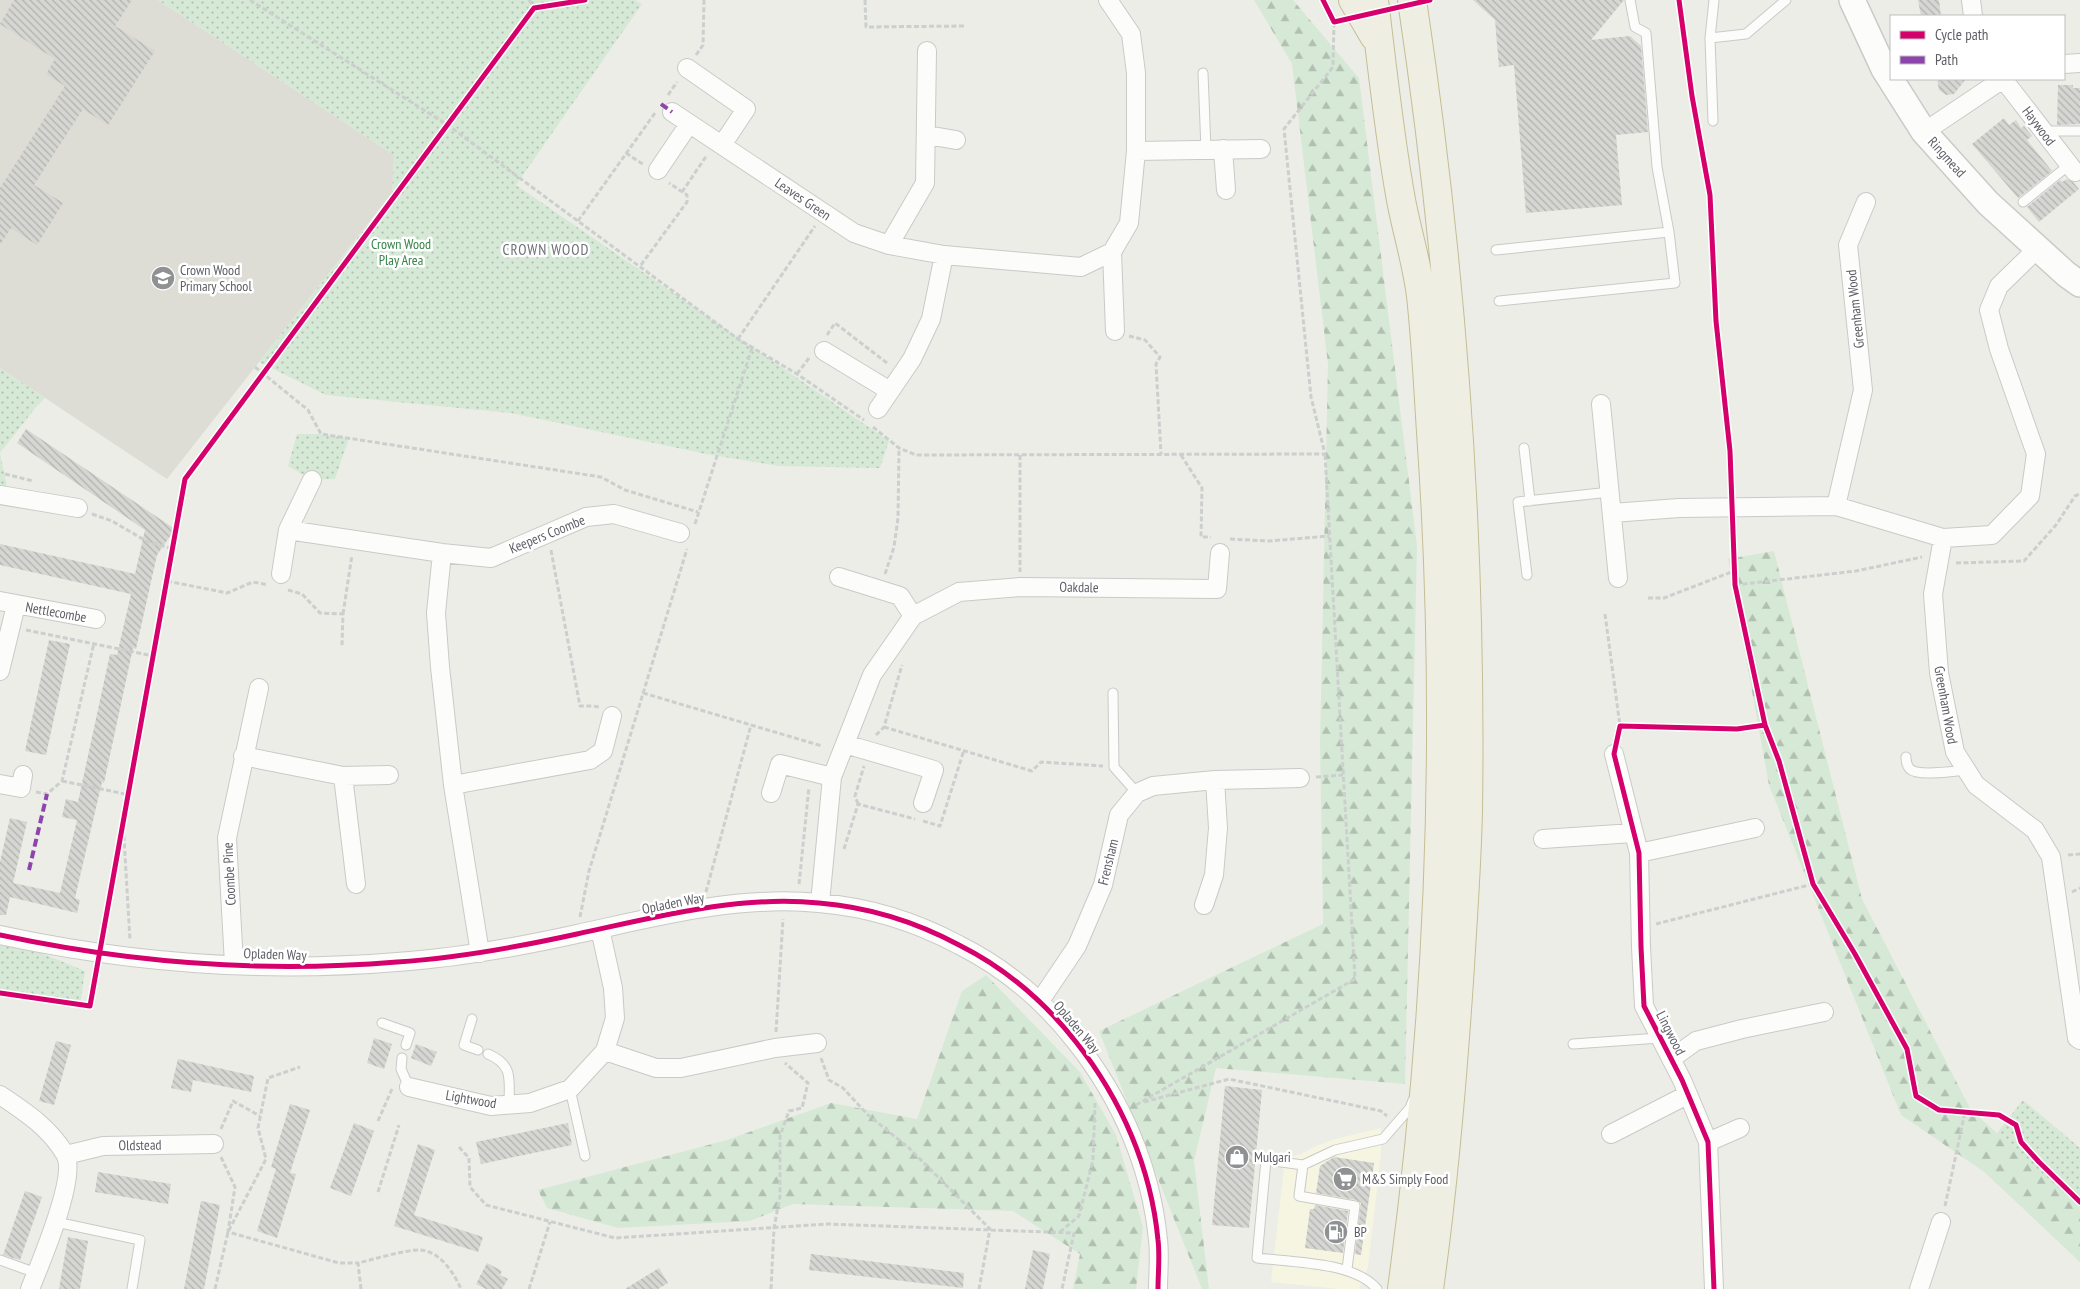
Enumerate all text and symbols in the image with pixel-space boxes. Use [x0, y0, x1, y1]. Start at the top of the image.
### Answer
legend [1890, 15, 2065, 80]
text: Cycle path [1935, 25, 1988, 44]
text: Path [1935, 50, 1958, 69]
street label: Haywood [2018, 103, 2060, 149]
street label: Ringmead [1924, 133, 1970, 181]
street label: Leaves Green [772, 174, 834, 224]
park label: Crown Wood Play Area [371, 235, 431, 269]
district label: CROWN WOOD [503, 240, 589, 259]
place label: Crown Wood Primary School [180, 261, 252, 295]
school or university icon: Crown Wood Primary School [150, 265, 176, 291]
street label: Greenham Wood [1842, 269, 1868, 349]
street label: Keepers Coombe [506, 511, 588, 557]
street label: Oakdale [1059, 578, 1099, 596]
street label: Nettlecombe [24, 598, 88, 626]
street label: Greenham Wood [1930, 665, 1962, 745]
street label: Frensham [1094, 837, 1122, 887]
street label: Coombe Pine [218, 842, 240, 906]
street label: Opladen Way [640, 888, 706, 918]
street label: Opladen Way [243, 944, 308, 964]
street label: Opladen Way [1050, 997, 1105, 1058]
street label: Lingwood [1652, 1008, 1690, 1058]
street label: Lightwood [444, 1086, 498, 1112]
street label: Oldstead [118, 1136, 162, 1154]
shop icon: Mulgari [1224, 1144, 1250, 1170]
place label: Mulgari [1254, 1148, 1291, 1166]
supermarket icon: M&S Simply Food [1332, 1166, 1358, 1192]
place label: M&S Simply Food [1362, 1170, 1448, 1188]
fuel station icon: BP [1323, 1219, 1349, 1245]
place label: BP [1354, 1223, 1367, 1241]

